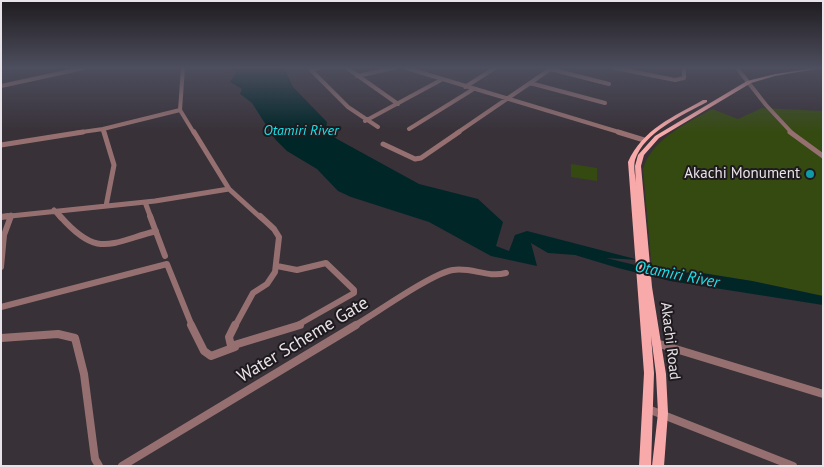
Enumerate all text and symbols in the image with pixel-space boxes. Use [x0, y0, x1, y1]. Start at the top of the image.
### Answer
water label: Otamiri River [263, 123, 339, 139]
place label: Akachi Monument [684, 165, 800, 183]
marker: Akachi Monument [804, 168, 816, 180]
water label: Otamiri River [633, 257, 721, 293]
street label: Water Scheme Gate [233, 292, 373, 388]
street label: Akachi Road [656, 301, 684, 381]

